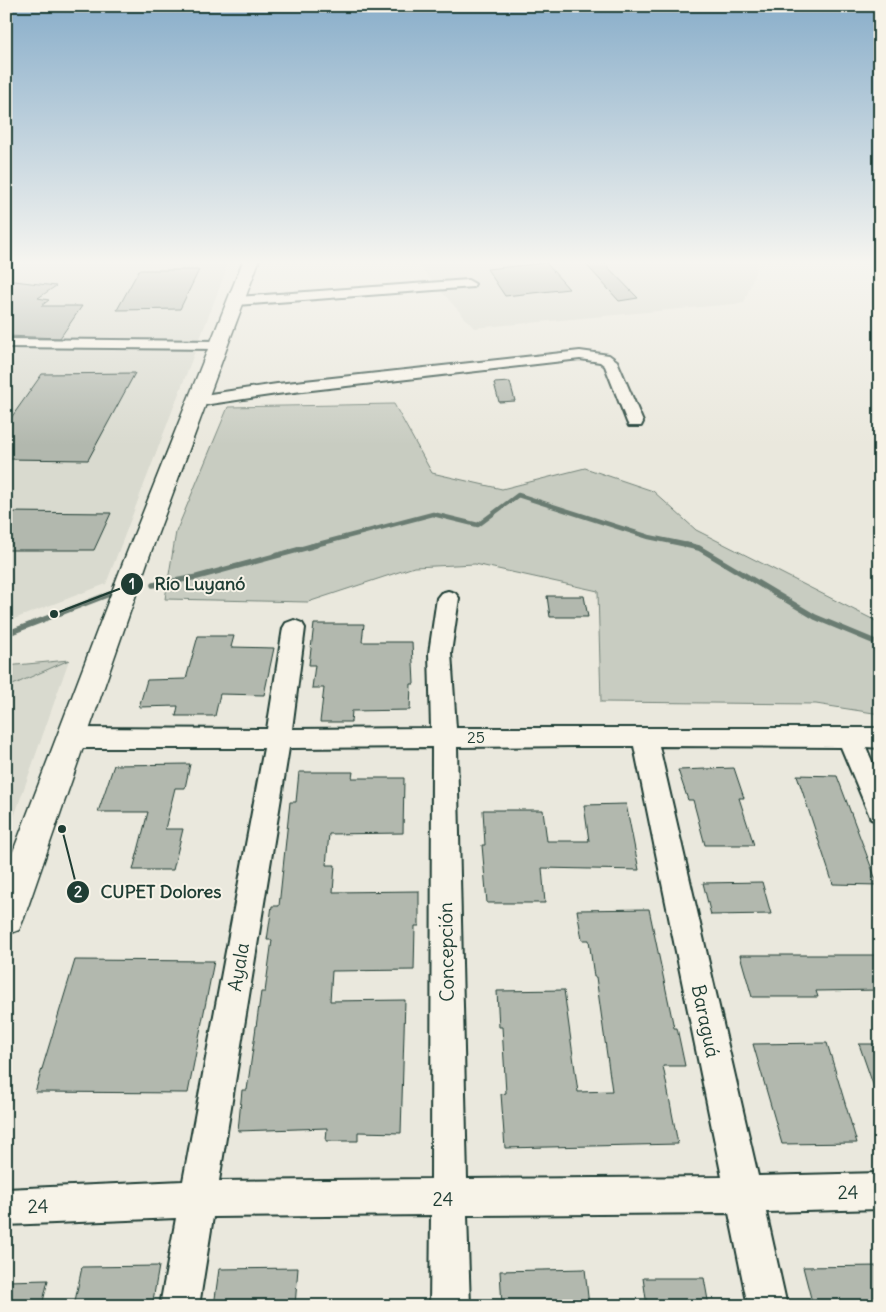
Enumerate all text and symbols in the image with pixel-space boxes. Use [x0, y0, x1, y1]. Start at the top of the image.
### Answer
callout: Río Luyanó [120, 567, 256, 600]
text: Río Luyanó [155, 572, 245, 595]
text: 1 [129, 574, 135, 593]
street label: 25 [467, 727, 485, 747]
callout: CUPET Dolores [65, 875, 231, 908]
text: CUPET Dolores [101, 880, 221, 903]
text: 2 [74, 882, 82, 901]
street label: Concepción [433, 902, 459, 1002]
street label: Ayala [222, 941, 254, 993]
street label: Baraguá [687, 982, 725, 1060]
street label: 24 [837, 1180, 859, 1204]
street label: 24 [432, 1187, 454, 1211]
street label: 24 [27, 1194, 49, 1218]

